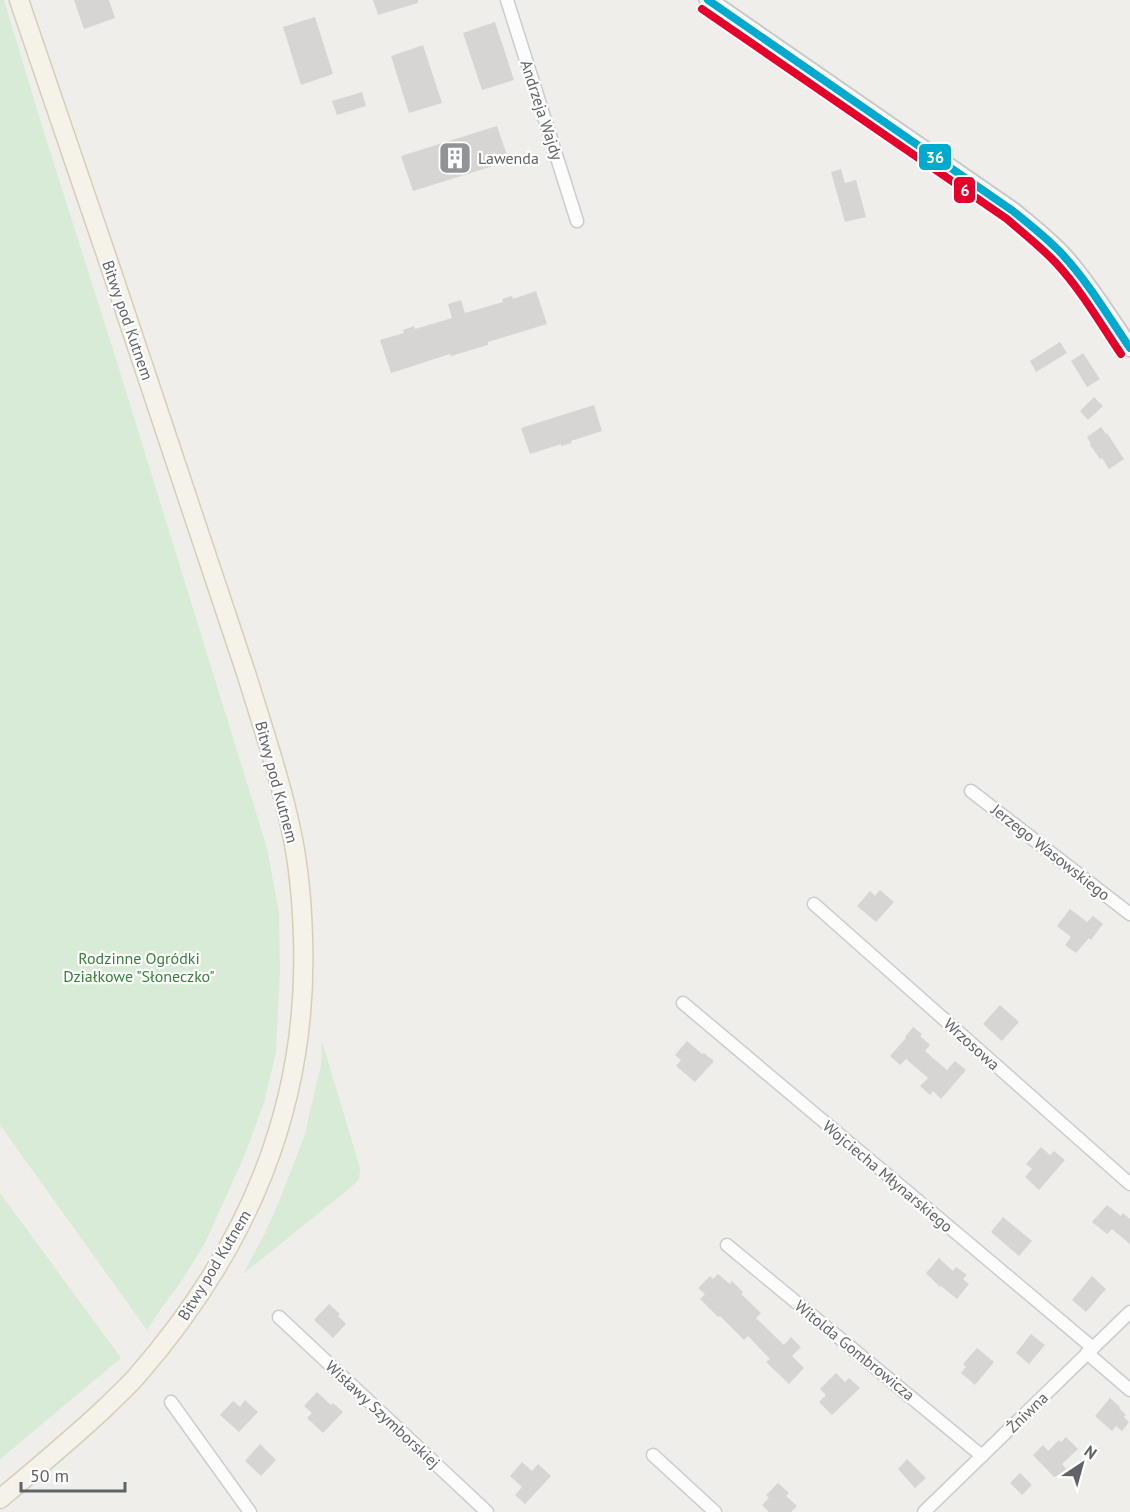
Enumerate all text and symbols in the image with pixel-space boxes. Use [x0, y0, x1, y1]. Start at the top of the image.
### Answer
street label: Andrzeja Wajdy [516, 57, 568, 163]
building icon: Lawenda [437, 140, 473, 176]
line badge: 36 [918, 143, 952, 171]
text: 36 [926, 147, 944, 167]
place label: Lawenda [478, 148, 539, 168]
line badge: 6 [953, 176, 976, 204]
text: 6 [960, 180, 970, 200]
street label: Bitwy pod Kutnem [98, 257, 158, 383]
street label: Bitwy pod Kutnem [251, 719, 303, 845]
street label: Jerzego Wasowskiego [987, 799, 1114, 905]
park label: Rodzinne Ogródki Działkowe "Słoneczko" [63, 948, 215, 986]
street label: Wrzosowa [940, 1014, 1004, 1074]
street label: Wojciecha Młynarskiego [819, 1116, 957, 1236]
street label: Bitwy pod Kutnem [173, 1206, 255, 1324]
street label: Witolda Gombrowicza [791, 1295, 919, 1405]
street label: Wisławy Szymborskiej [321, 1356, 445, 1472]
street label: Żniwna [1002, 1387, 1052, 1437]
north arrow [1052, 1434, 1112, 1494]
text: N [1081, 1441, 1101, 1463]
scale bar [21, 1455, 124, 1493]
text: 50 m [30, 1464, 69, 1487]

